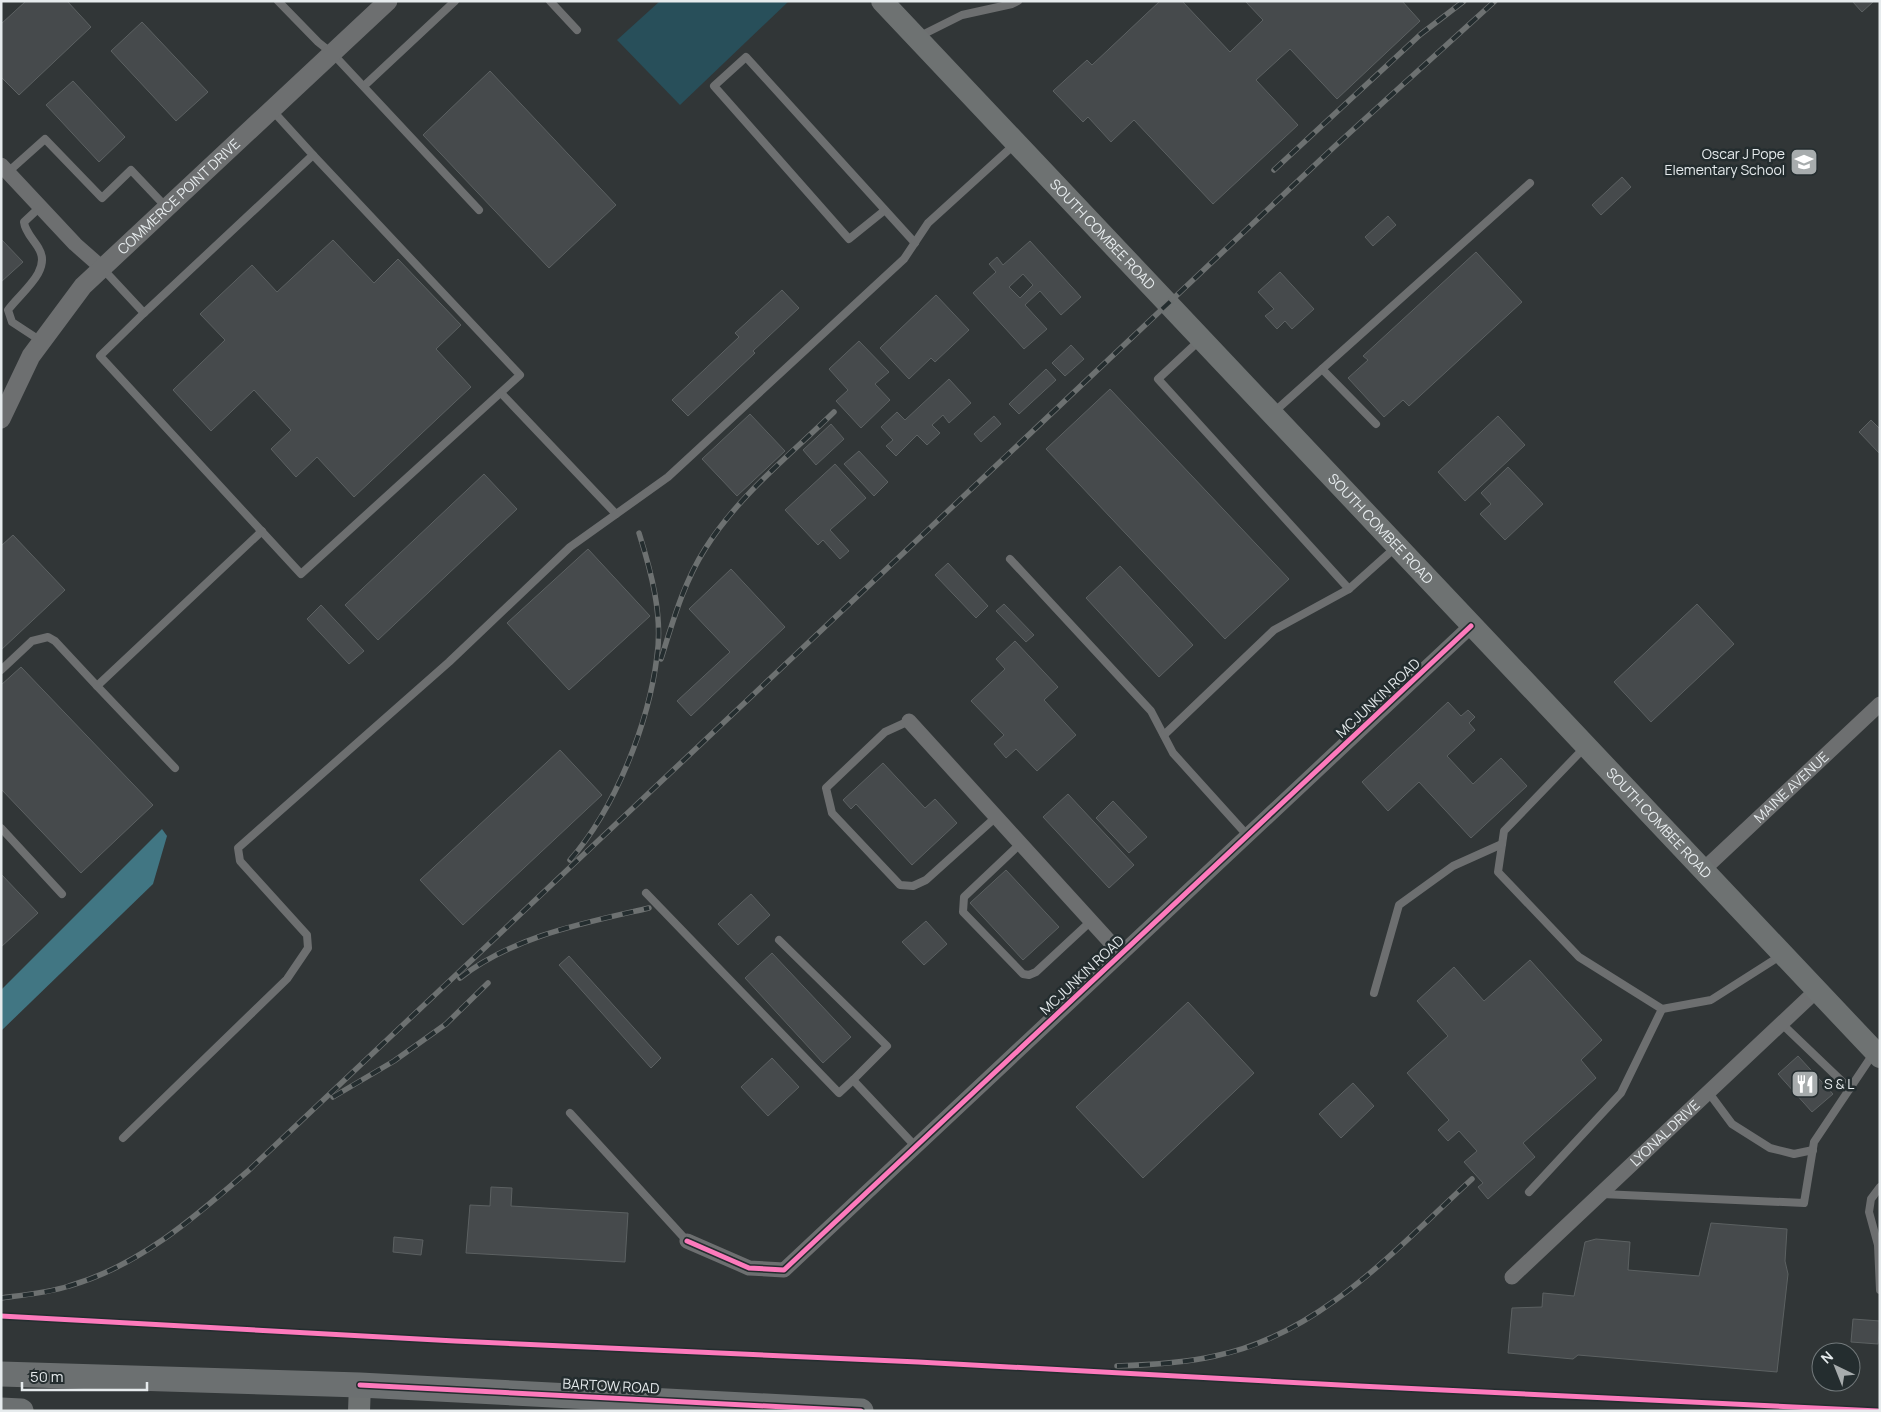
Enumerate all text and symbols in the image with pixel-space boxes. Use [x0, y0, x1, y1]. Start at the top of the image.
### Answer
street label: COMMERCE POINT DRIVE [113, 134, 244, 258]
place label: Oscar J Pope Elementary School [1665, 144, 1785, 179]
school or university icon: Oscar J Pope Elementary School [1789, 147, 1819, 177]
street label: SOUTH COMBEE ROAD [1046, 174, 1160, 293]
street label: SOUTH COMBEE ROAD [1324, 469, 1438, 588]
street label: MCJUNKIN ROAD [1331, 654, 1424, 742]
street label: MAINE AVENUE [1749, 747, 1832, 827]
street label: SOUTH COMBEE ROAD [1602, 763, 1716, 882]
street label: MCJUNKIN ROAD [1035, 931, 1128, 1019]
restaurant icon: S & L [1790, 1069, 1820, 1099]
place label: S & L [1824, 1074, 1855, 1093]
street label: LYONAL DRIVE [1626, 1095, 1703, 1170]
north arrow [1811, 1342, 1861, 1392]
text: N [1817, 1347, 1837, 1368]
scale bar [22, 1360, 148, 1392]
text: 50 m [30, 1366, 64, 1387]
street label: BARTOW ROAD [562, 1373, 660, 1398]

